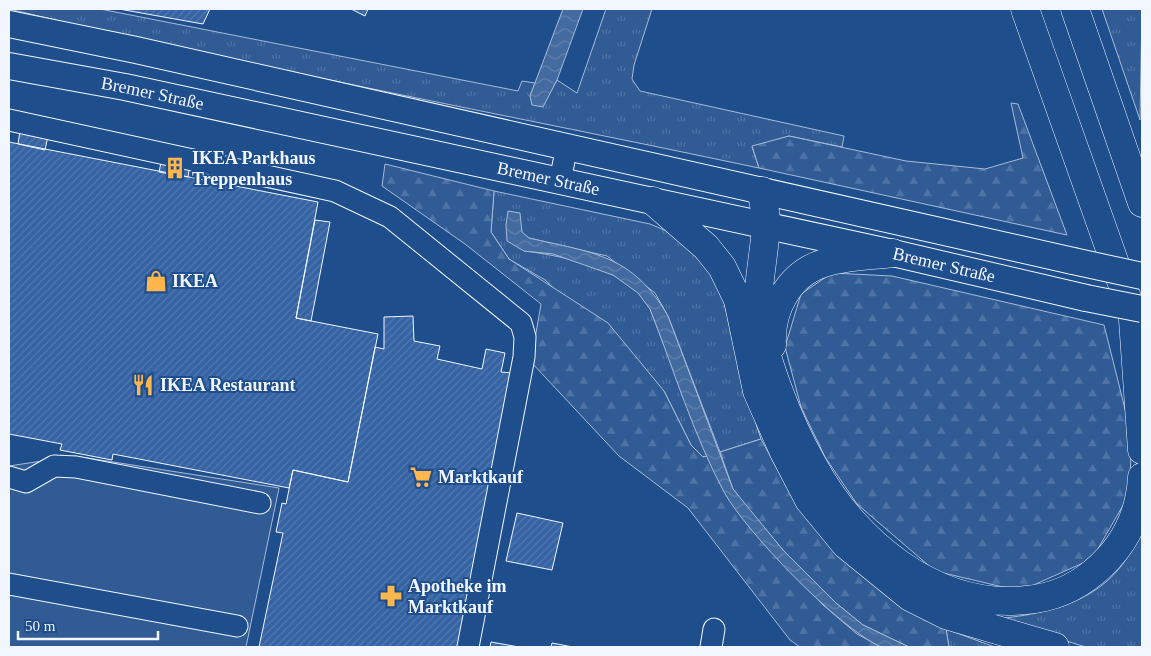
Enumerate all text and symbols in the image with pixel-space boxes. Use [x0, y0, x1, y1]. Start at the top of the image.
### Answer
street label: Bremer Straße [99, 73, 206, 114]
place label: IKEA Parkhaus Treppenhaus [192, 148, 316, 189]
building icon: IKEA Parkhaus Treppenhaus [162, 155, 188, 181]
street label: Bremer Straße [495, 158, 602, 199]
street label: Bremer Straße [891, 243, 997, 287]
shop icon: IKEA [143, 268, 169, 294]
place label: IKEA [172, 271, 218, 291]
restaurant icon: IKEA Restaurant [130, 372, 156, 398]
place label: IKEA Restaurant [160, 375, 296, 395]
supermarket icon: Marktkauf [408, 464, 434, 490]
place label: Marktkauf [438, 467, 524, 487]
place label: Apotheke im Marktkauf [408, 576, 507, 617]
pharmacy icon: Apotheke im Marktkauf [378, 583, 404, 609]
scale bar [18, 608, 158, 640]
text: 50 m [25, 618, 56, 634]

